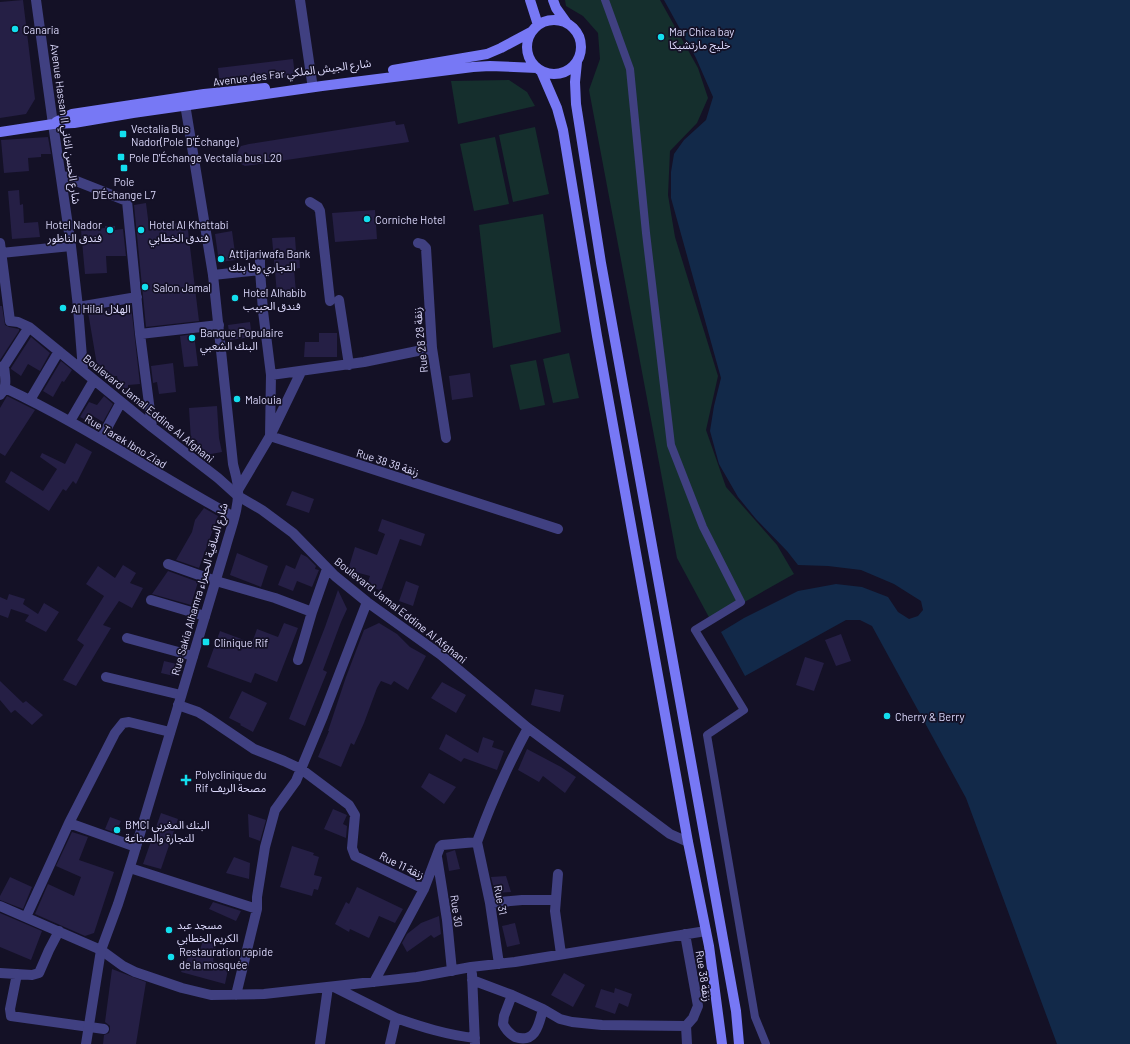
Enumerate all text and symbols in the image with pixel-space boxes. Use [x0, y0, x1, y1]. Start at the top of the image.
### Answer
place label: Canaria [23, 23, 59, 36]
marker: Canaria [10, 24, 20, 34]
place label: Mar Chica bay خليج مارتشيكا [669, 25, 734, 53]
marker: Mar Chica bay خليج مارتشيكا [656, 32, 666, 42]
street label: Avenue Hassan II شارع الحسن الثاني [45, 43, 84, 206]
street label: Avenue des Far شارع الجيش الملكي [212, 56, 373, 92]
place label: Vectalia Bus Nador(Pole D'Échange) [131, 122, 239, 148]
marker: Vectalia Bus Nador(Pole D'Échange) [118, 129, 128, 139]
place label: Pole D'Échange Vectalia bus L20 [129, 151, 282, 164]
marker: Pole D'Échange Vectalia bus L20 [116, 152, 126, 162]
marker: Pole D'Échange L7 [119, 163, 129, 173]
place label: Pole D'Échange L7 [92, 175, 156, 201]
place label: Corniche Hotel [375, 213, 445, 226]
marker: Corniche Hotel [362, 214, 372, 224]
place label: Hotel Nador فندق الناظور [45, 218, 102, 245]
place label: Hotel Al Khattabi فندق الخطابي [149, 218, 229, 247]
marker: Hotel Nador فندق الناظور [105, 225, 115, 235]
marker: Hotel Al Khattabi فندق الخطابي [136, 225, 146, 235]
place label: Attijariwafa Bank التجاري وفا بنك [229, 247, 311, 276]
marker: Attijariwafa Bank التجاري وفا بنك [216, 254, 226, 264]
place label: Salon Jamal [153, 281, 211, 294]
marker: Salon Jamal [140, 282, 150, 292]
place label: Hotel Alhabib فندق الحبيب [243, 286, 306, 313]
marker: Hotel Alhabib فندق الحبيب [230, 293, 240, 303]
place label: Al Hilal الهلال [71, 302, 131, 315]
marker: Al Hilal الهلال [58, 303, 68, 313]
street label: Rue 28 زنقة 28 [410, 306, 431, 373]
place label: Banque Populaire البنك الشعبي [200, 326, 284, 355]
marker: Banque Populaire البنك الشعبي [187, 333, 197, 343]
street label: Boulevard Jamal Eddine Al Afghani [81, 351, 217, 465]
place label: Malouia [245, 393, 281, 406]
marker: Malouia [232, 394, 242, 404]
street label: Rue Tarek Ibno Ziad [83, 411, 169, 471]
street label: Rue 38 زنقة 38 [355, 446, 421, 479]
street label: Rue Sakia Alhamra شارع الساقية الحمراء [168, 501, 232, 677]
street label: Boulevard Jamal Eddine Al Afghani [332, 554, 470, 666]
place label: Clinique Rif [214, 636, 268, 649]
marker: Clinique Rif [201, 637, 211, 647]
place label: Cherry & Berry [895, 710, 965, 723]
marker: Cherry & Berry [882, 711, 892, 721]
place label: Polyclinique du Rif مصحة الريف [195, 768, 267, 795]
marker: Polyclinique du Rif مصحة الريف [180, 774, 192, 786]
place label: BMCI البنك المغربي للتجارة والصناعة [125, 818, 210, 845]
marker: BMCI البنك المغربي للتجارة والصناعة [112, 825, 122, 835]
street label: Rue 11 زنقة [377, 849, 426, 882]
street label: Rue 31 [492, 884, 510, 916]
street label: Rue 30 [448, 894, 466, 928]
place label: مسجد عبد الكريم الخطابي [177, 918, 238, 947]
marker: مسجد عبد الكريم الخطابي [164, 925, 174, 935]
place label: Restauration rapide de la mosquée [179, 945, 273, 971]
street label: Rue 38 زنقة [693, 949, 714, 1003]
marker: Restauration rapide de la mosquée [166, 952, 176, 962]

